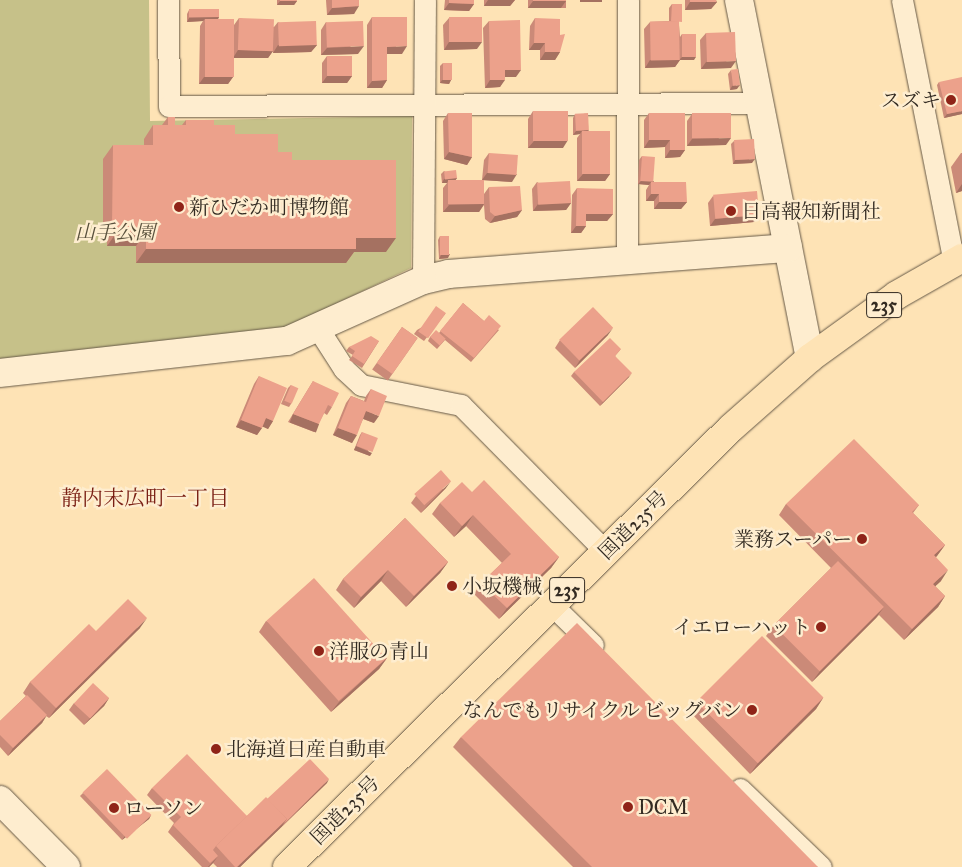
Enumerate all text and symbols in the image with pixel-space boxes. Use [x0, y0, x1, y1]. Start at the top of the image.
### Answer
place label: スズキ [881, 88, 941, 112]
marker: スズキ [945, 94, 957, 106]
place label: 新ひだか町博物館 [189, 195, 349, 219]
place label: 日高報知新聞社 [741, 199, 881, 223]
marker: 新ひだか町博物館 [173, 201, 185, 213]
marker: 日高報知新聞社 [725, 205, 737, 217]
park label: 山手公園 [75, 220, 155, 244]
road number: 235 [865, 288, 903, 322]
district label: 静内末広町一丁目 [61, 485, 229, 511]
street label: 国道235号 [594, 486, 672, 564]
place label: 業務スーパー [733, 527, 852, 551]
marker: 業務スーパー [856, 533, 868, 545]
place label: 小坂機械 [462, 574, 542, 598]
road number: 235 [548, 574, 586, 606]
marker: 小坂機械 [446, 580, 458, 592]
place label: イエローハット [671, 615, 811, 639]
marker: イエローハット [815, 621, 827, 633]
place label: 洋服の青山 [329, 639, 429, 663]
marker: 洋服の青山 [313, 645, 325, 657]
place label: なんでもリサイクル ビッグバン [458, 698, 742, 722]
marker: なんでもリサイクル ビッグバン [746, 704, 758, 716]
place label: 北海道日産自動車 [226, 737, 386, 761]
marker: 北海道日産自動車 [210, 743, 222, 755]
street label: 国道235号 [306, 771, 384, 849]
place label: DCM [638, 795, 688, 819]
place label: ローソン [124, 796, 204, 820]
marker: DCM [622, 801, 634, 813]
marker: ローソン [108, 802, 120, 814]

